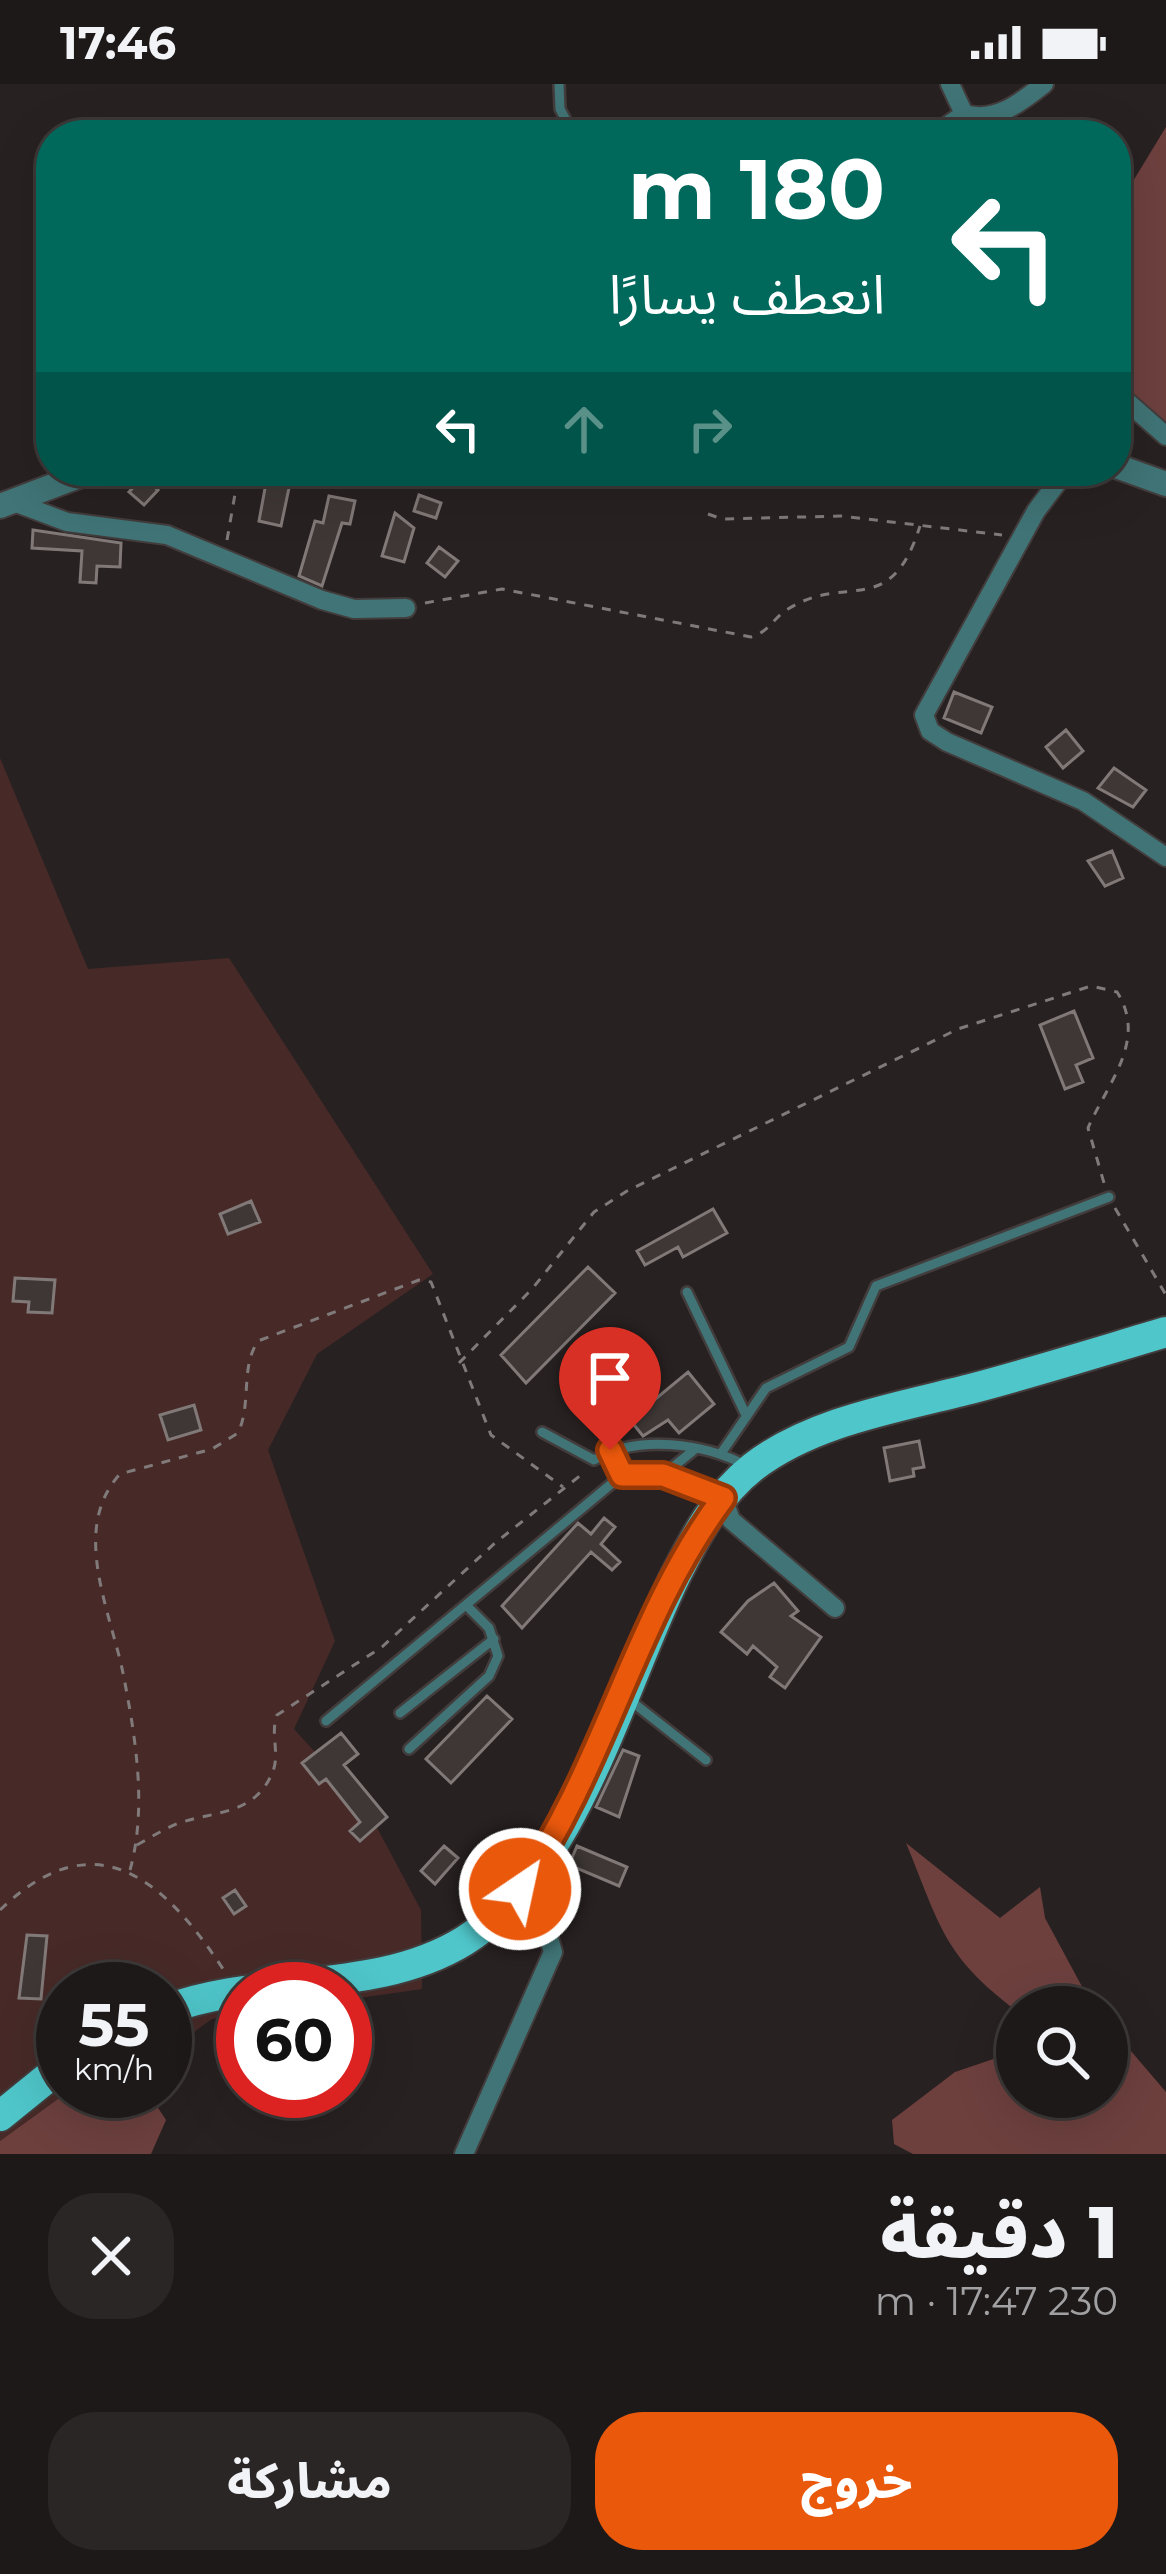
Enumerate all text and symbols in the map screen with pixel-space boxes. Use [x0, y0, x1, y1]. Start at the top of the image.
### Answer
text: 17:46 [60, 15, 176, 70]
text: 180 m [628, 138, 885, 240]
icon: left [927, 168, 1083, 324]
text: انعطف يسارًا [609, 262, 885, 328]
icon: left [425, 396, 491, 462]
icon: ahead [551, 396, 617, 462]
icon: right [677, 396, 743, 462]
pin [559, 1327, 661, 1450]
icon: arrive [577, 1345, 643, 1411]
position arrow [457, 1826, 583, 1952]
speed limit sign: 60 [216, 1962, 372, 2118]
map controls [996, 1986, 1128, 2118]
button: search [996, 1986, 1128, 2118]
text: 55 [78, 1988, 150, 2061]
text: km/h [74, 2051, 154, 2088]
text: 1 دقيقة [880, 2188, 1118, 2276]
button: close [48, 2193, 174, 2319]
text: 230 m · 17:47 [875, 2277, 1118, 2325]
button: مشاركة [48, 2412, 571, 2550]
button: خروج [595, 2412, 1118, 2550]

